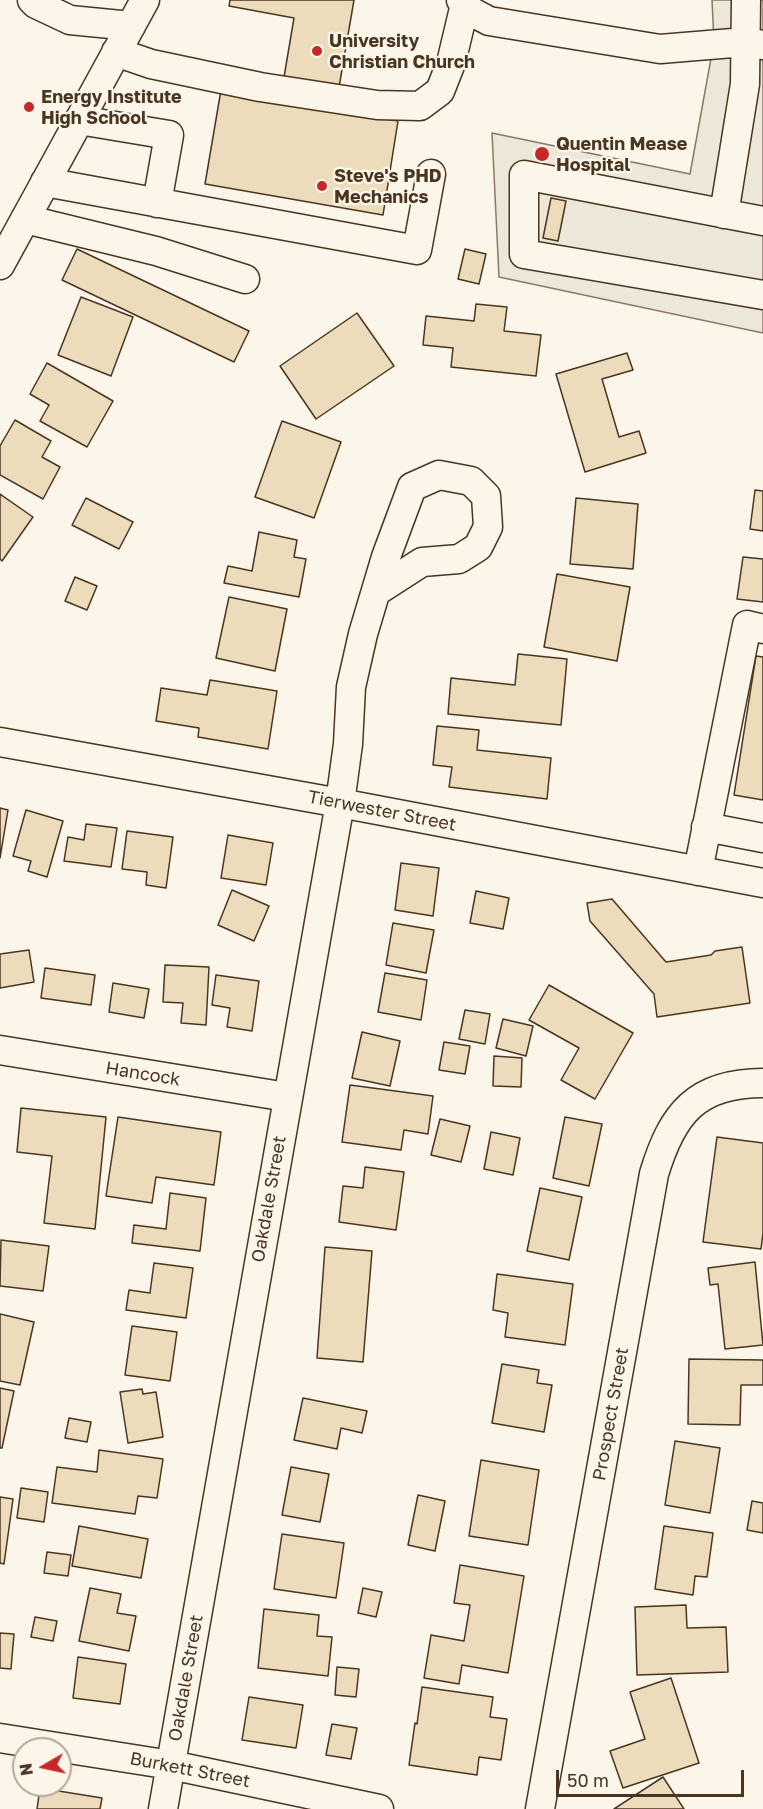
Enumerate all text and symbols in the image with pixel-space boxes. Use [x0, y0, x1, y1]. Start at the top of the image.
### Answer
place label: University Christian Church [329, 30, 475, 72]
marker: University Christian Church [310, 44, 324, 58]
place label: Energy Institute High School [41, 86, 182, 128]
marker: Energy Institute High School [22, 100, 36, 114]
place label: Quentin Mease Hospital [556, 133, 687, 176]
marker: Quentin Mease Hospital [533, 145, 551, 163]
place label: Steve's PHD Mechanics [334, 165, 442, 207]
marker: Steve's PHD Mechanics [315, 179, 329, 193]
street label: Tierwester Street [306, 786, 458, 836]
street label: Hancock [104, 1057, 182, 1091]
street label: Oakdale Street [247, 1134, 291, 1264]
street label: Prospect Street [589, 1346, 633, 1482]
street label: Oakdale Street [164, 1613, 208, 1743]
north arrow [12, 1737, 72, 1797]
street label: Burkett Street [128, 1748, 252, 1792]
scale bar [559, 1758, 746, 1796]
text: N [15, 1762, 37, 1777]
text: 50 m [567, 1769, 609, 1791]

